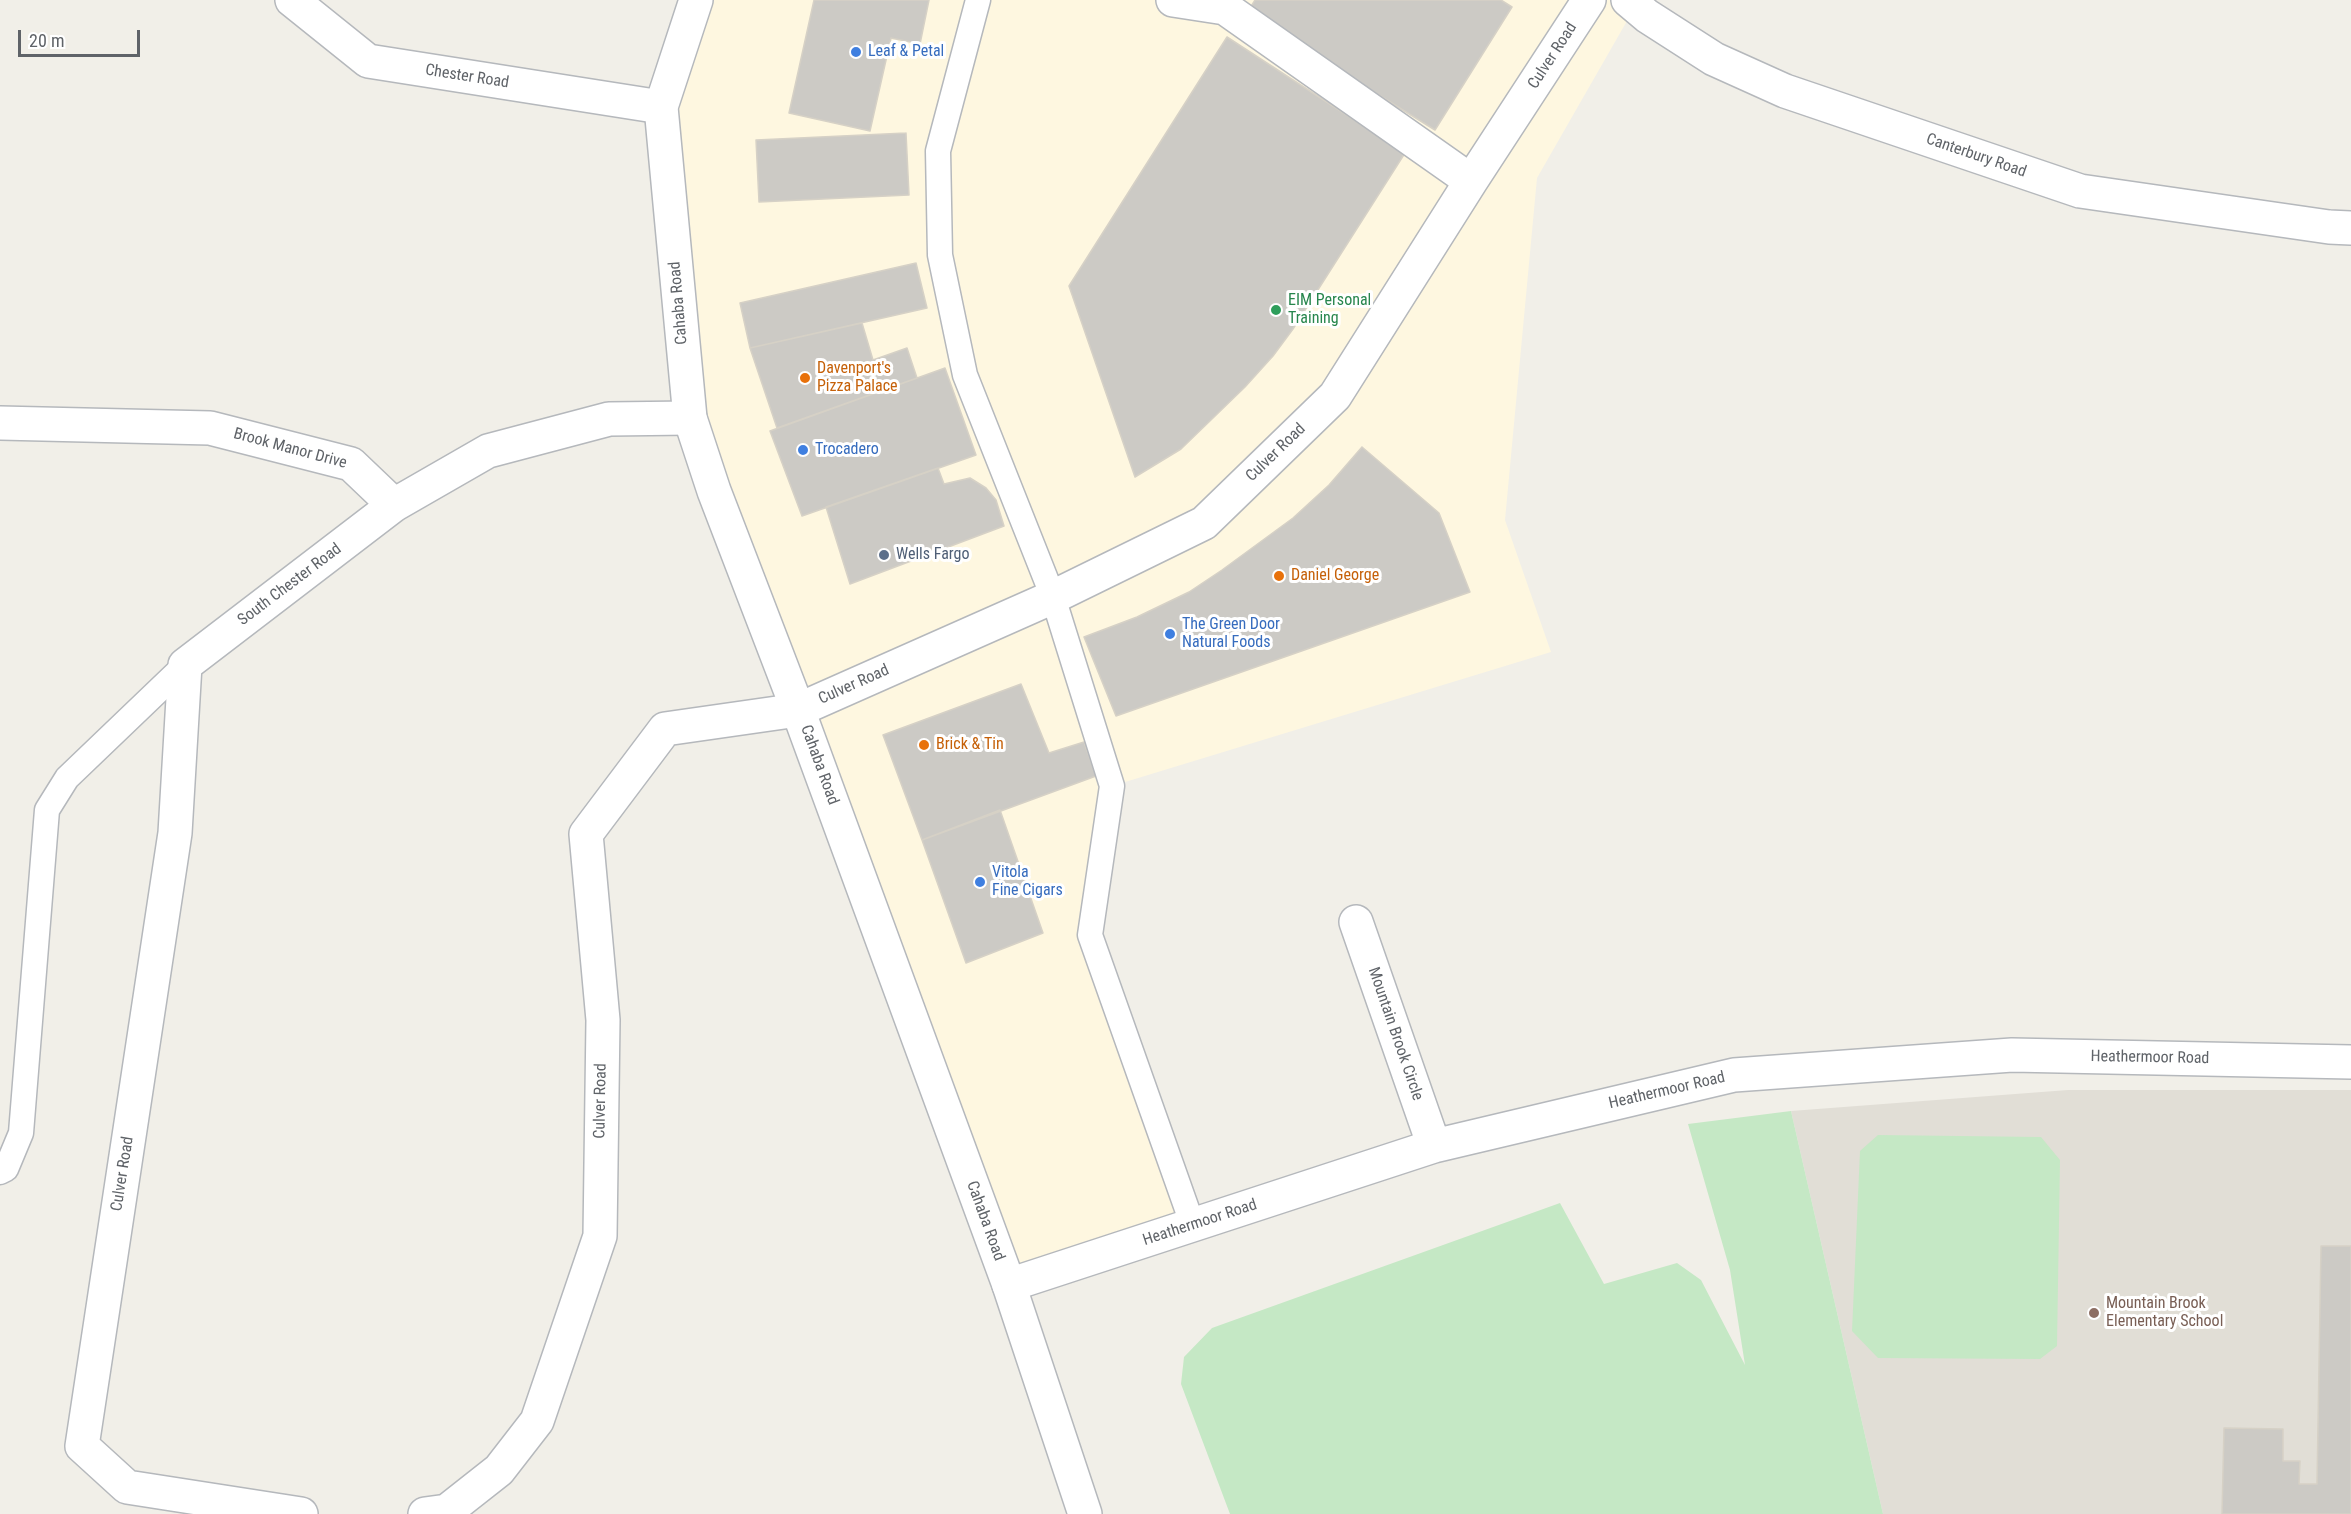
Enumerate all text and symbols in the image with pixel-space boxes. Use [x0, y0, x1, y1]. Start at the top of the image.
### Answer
scale bar [21, 18, 142, 56]
street label: Culver Road [1524, 19, 1582, 93]
text: 20 m [29, 30, 64, 51]
place label: Leaf & Petal [868, 42, 944, 62]
marker: Leaf & Petal [849, 45, 863, 59]
street label: Chester Road [424, 61, 510, 93]
street label: Canterbury Road [1923, 130, 2029, 182]
street label: Cahaba Road [666, 261, 692, 345]
place label: EIM Personal Training [1288, 291, 1371, 329]
marker: EIM Personal Training [1269, 303, 1283, 317]
place label: Davenport's Pizza Palace [817, 359, 898, 397]
marker: Davenport's Pizza Palace [798, 371, 812, 385]
street label: Culver Road [1242, 420, 1310, 486]
street label: Brook Manor Drive [231, 425, 349, 473]
place label: Trocadero [815, 440, 879, 460]
marker: Trocadero [796, 443, 810, 457]
street label: South Chester Road [234, 540, 346, 630]
place label: Wells Fargo [896, 545, 970, 565]
marker: Wells Fargo [877, 548, 891, 562]
place label: Daniel George [1291, 566, 1379, 586]
marker: Daniel George [1272, 569, 1286, 583]
place label: The Green Door Natural Foods [1182, 615, 1280, 653]
marker: The Green Door Natural Foods [1163, 627, 1177, 641]
street label: Culver Road [816, 661, 892, 709]
street label: Cahaba Road [796, 722, 842, 808]
place label: Brick & Tin [936, 735, 1004, 755]
marker: Brick & Tin [917, 738, 931, 752]
place label: Vitola Fine Cigars [992, 863, 1063, 901]
marker: Vitola Fine Cigars [973, 875, 987, 889]
street label: Mountain Brook Circle [1363, 965, 1427, 1103]
street label: Heathermoor Road [2090, 1047, 2210, 1069]
street label: Culver Road [591, 1063, 611, 1139]
street label: Heathermoor Road [1607, 1068, 1727, 1114]
street label: Culver Road [108, 1135, 138, 1213]
street label: Cahaba Road [962, 1178, 1008, 1264]
street label: Heathermoor Road [1141, 1196, 1259, 1250]
place label: Mountain Brook Elementary School [2106, 1294, 2223, 1332]
marker: Mountain Brook Elementary School [2087, 1306, 2101, 1320]

